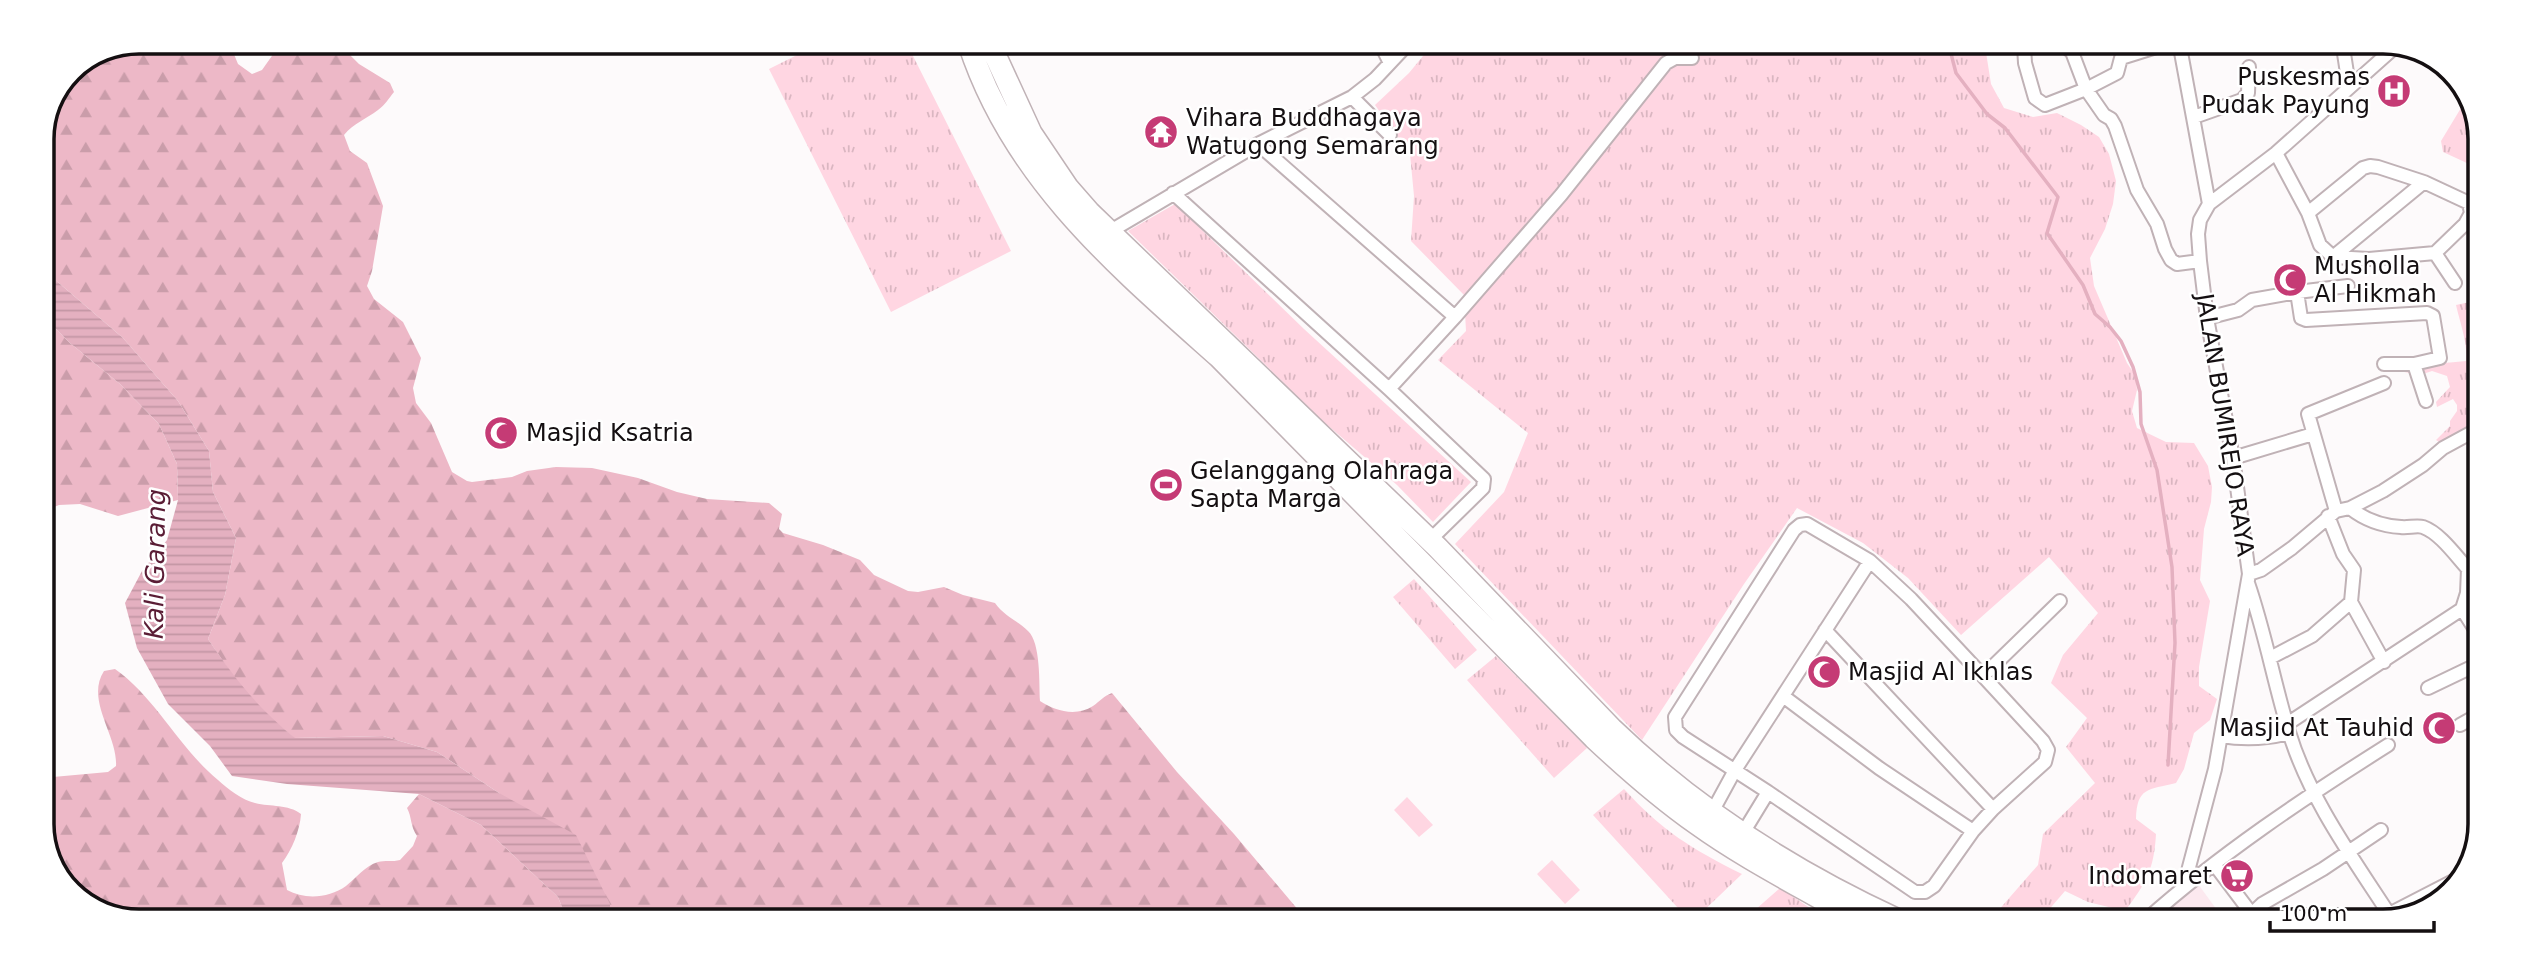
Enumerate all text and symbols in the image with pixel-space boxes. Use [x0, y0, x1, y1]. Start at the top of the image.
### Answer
place label: Puskesmas Pudak Payung [2201, 63, 2370, 119]
hospital icon: Puskesmas Pudak Payung [2375, 72, 2413, 110]
place label: Vihara Buddhagaya Watugong Semarang [1186, 104, 1439, 160]
temple icon: Vihara Buddhagaya Watugong Semarang [1142, 113, 1180, 151]
place label: Musholla Al Hikmah [2314, 252, 2437, 308]
mosque icon: Musholla Al Hikmah [2271, 261, 2309, 299]
street label: JALAN BUMIREJO RAYA [2190, 290, 2260, 559]
mosque icon: Masjid Ksatria [482, 414, 520, 452]
place label: Masjid Ksatria [526, 419, 694, 447]
place label: Gelanggang Olahraga Sapta Marga [1190, 457, 1453, 513]
sports icon: Gelanggang Olahraga Sapta Marga [1147, 466, 1185, 504]
water label: Kali Garang [139, 489, 171, 639]
mosque icon: Masjid Al Ikhlas [1805, 653, 1843, 691]
place label: Masjid Al Ikhlas [1848, 658, 2033, 686]
mosque icon: Masjid At Tauhid [2420, 709, 2458, 747]
place label: Masjid At Tauhid [2219, 714, 2414, 742]
supermarket icon: Indomaret [2218, 857, 2256, 895]
place label: Indomaret [2088, 862, 2212, 890]
scale bar [2270, 890, 2434, 934]
text: 100 m [2280, 902, 2347, 926]

